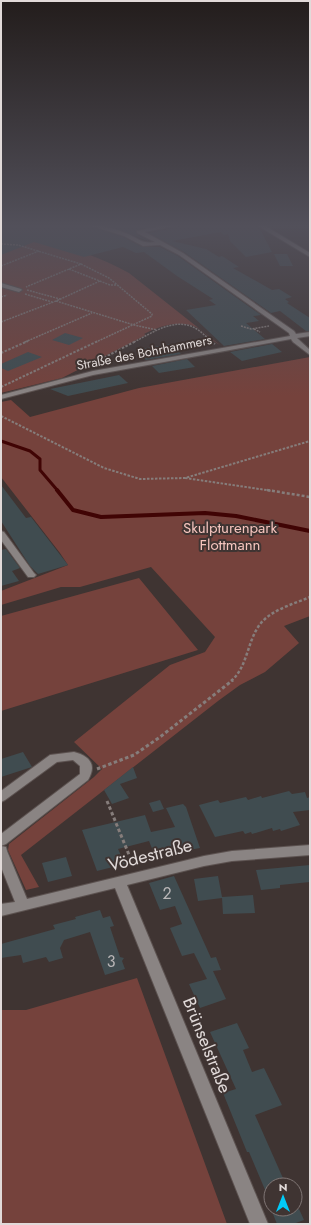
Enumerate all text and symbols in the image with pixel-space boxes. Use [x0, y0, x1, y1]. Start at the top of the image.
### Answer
street label: Straße des Bohrhammers [75, 330, 213, 375]
park label: Skulpturenpark Flottmann [183, 517, 277, 556]
street label: Vödestraße [105, 832, 195, 878]
house number: 2 [162, 882, 172, 905]
house number: 3 [107, 950, 116, 973]
street label: Brünselstraße [176, 993, 238, 1097]
north arrow [263, 1177, 303, 1217]
text: N [279, 1179, 287, 1195]

